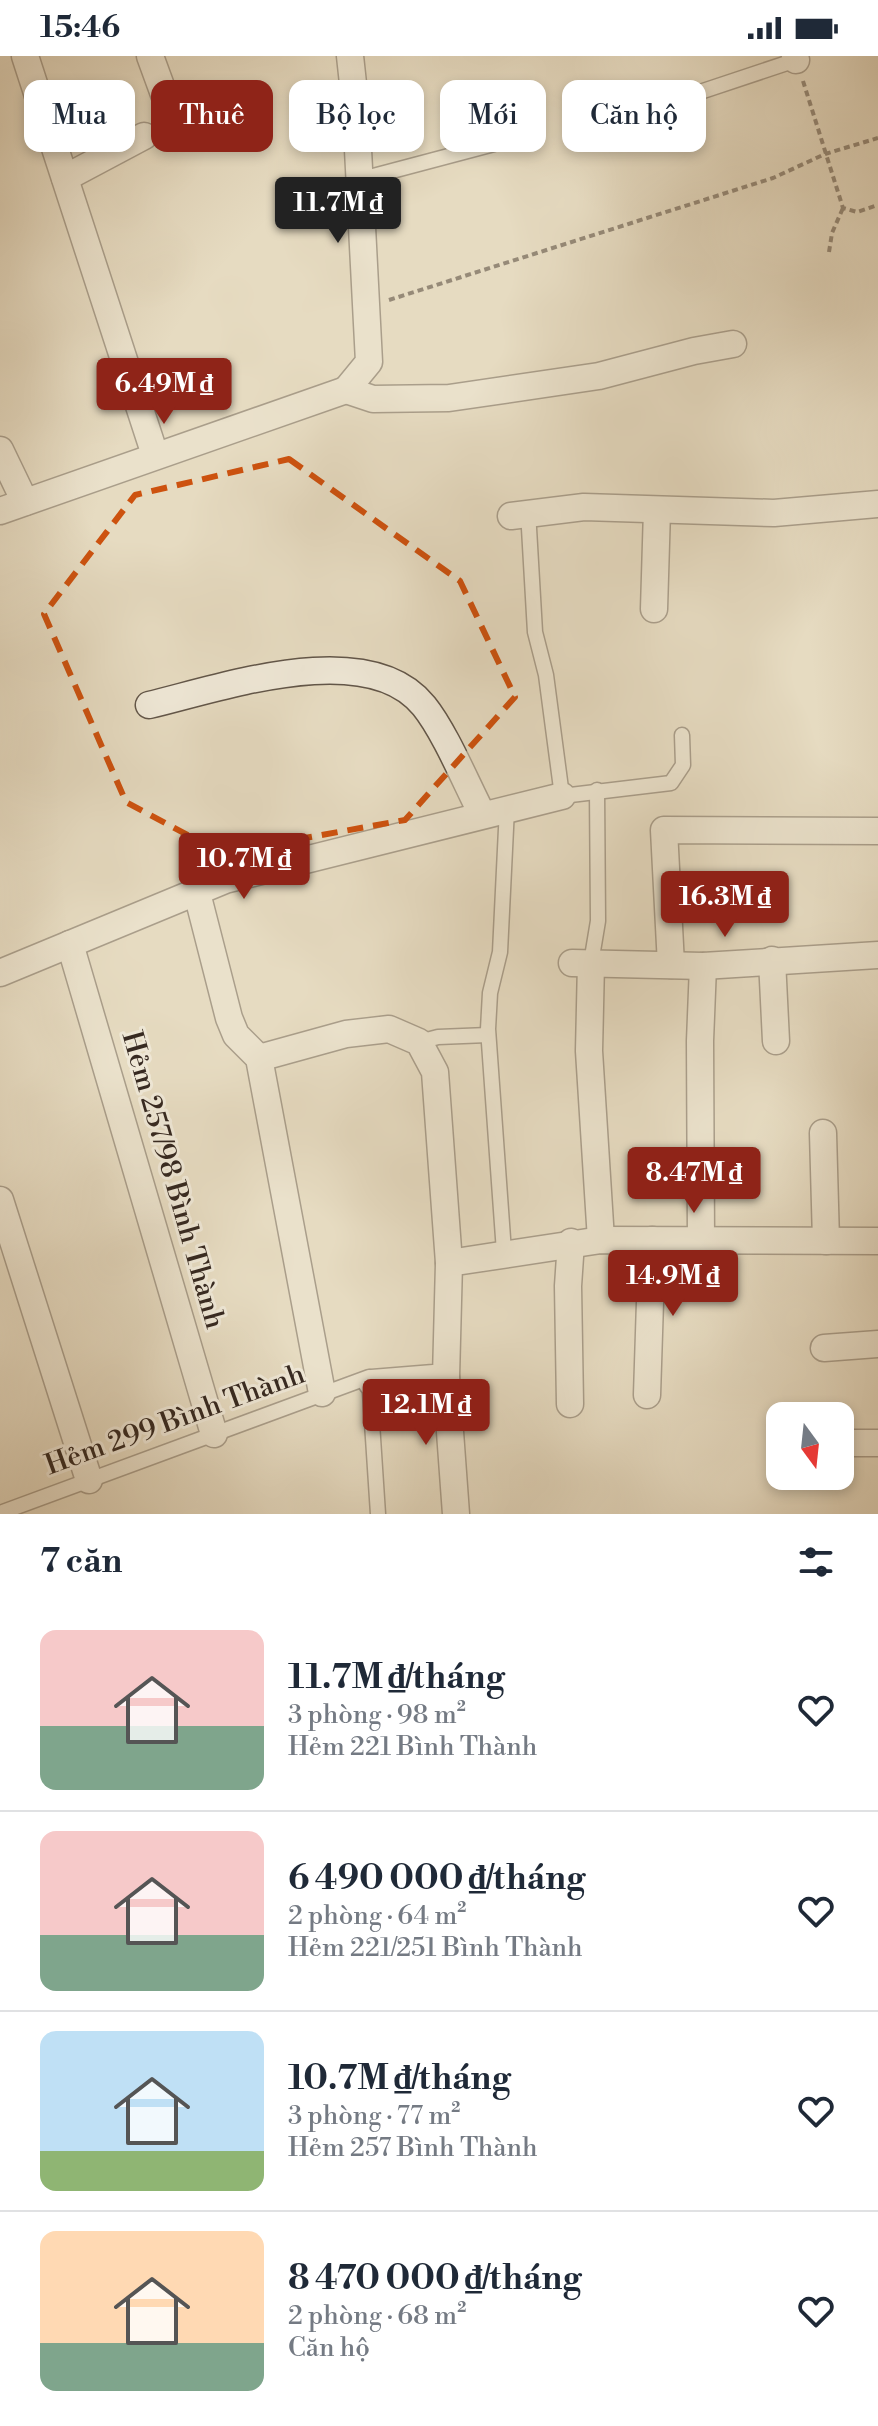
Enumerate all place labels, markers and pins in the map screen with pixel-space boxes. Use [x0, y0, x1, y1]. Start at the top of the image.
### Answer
pin: 11.7M ₫ [264, 177, 412, 245]
pin: 6.49M ₫ [90, 358, 238, 426]
pin: 10.7M ₫ [170, 833, 318, 901]
pin: 16.3M ₫ [651, 871, 799, 939]
pin: 8.47M ₫ [620, 1147, 768, 1215]
pin: 14.9M ₫ [599, 1250, 747, 1318]
pin: 12.1M ₫ [352, 1379, 500, 1447]

